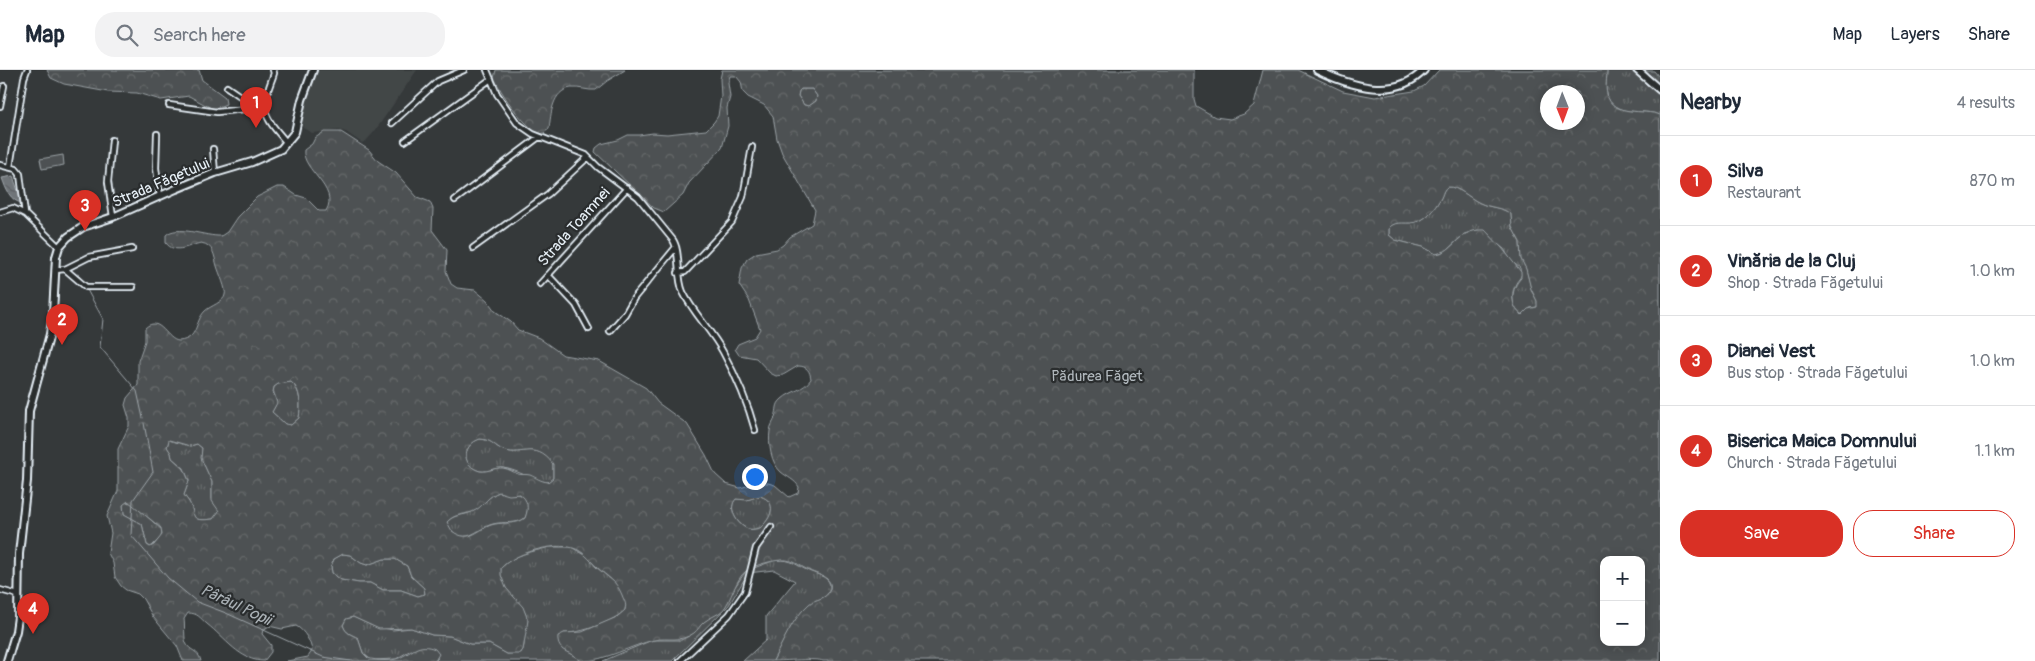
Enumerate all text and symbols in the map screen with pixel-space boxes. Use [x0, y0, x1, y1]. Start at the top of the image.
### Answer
search box [95, 12, 445, 57]
text: Map [25, 20, 65, 49]
icon: search [113, 21, 141, 49]
text: Search here [153, 23, 246, 47]
text: Map [1833, 23, 1862, 46]
text: Layers [1890, 23, 1940, 46]
text: Share [1968, 23, 2010, 46]
north arrow [1540, 85, 1585, 130]
pin: 1 [240, 87, 272, 128]
text: Nearby [1680, 89, 1741, 116]
text: 4 results [1957, 93, 2015, 113]
street label: Strada Făgetului [110, 154, 213, 212]
text: Silva [1727, 159, 1763, 183]
text: 1 [1693, 171, 1699, 191]
text: 870 m [1970, 171, 2015, 191]
text: Restaurant [1727, 183, 1801, 203]
street label: Strada Toamnei [534, 184, 614, 270]
pin: 3 [69, 190, 101, 231]
text: Vinăria de la Cluj [1727, 249, 1856, 273]
text: 2 [1692, 261, 1700, 281]
text: 1.0 km [1970, 261, 2015, 281]
text: Shop · Strada Făgetului [1727, 273, 1883, 293]
pin: 2 [46, 304, 78, 345]
text: Dianei Vest [1727, 339, 1815, 363]
text: 3 [1692, 351, 1700, 371]
text: 1.0 km [1970, 351, 2015, 371]
text: Bus stop · Strada Făgetului [1727, 363, 1907, 383]
park label: Pădurea Făget [1051, 367, 1144, 386]
text: Biserica Maica Domnului [1727, 429, 1916, 453]
text: 4 [1691, 441, 1701, 461]
text: 1.1 km [1975, 441, 2015, 461]
text: Church · Strada Făgetului [1727, 453, 1897, 473]
your location [742, 464, 768, 490]
button: Save [1680, 510, 1843, 557]
button: Share [1853, 510, 2015, 557]
map controls [1600, 556, 1645, 646]
button: + [1600, 556, 1645, 601]
water label: Pârâul Popii [198, 580, 276, 631]
pin: 4 [17, 593, 49, 634]
button: − [1600, 601, 1645, 646]

